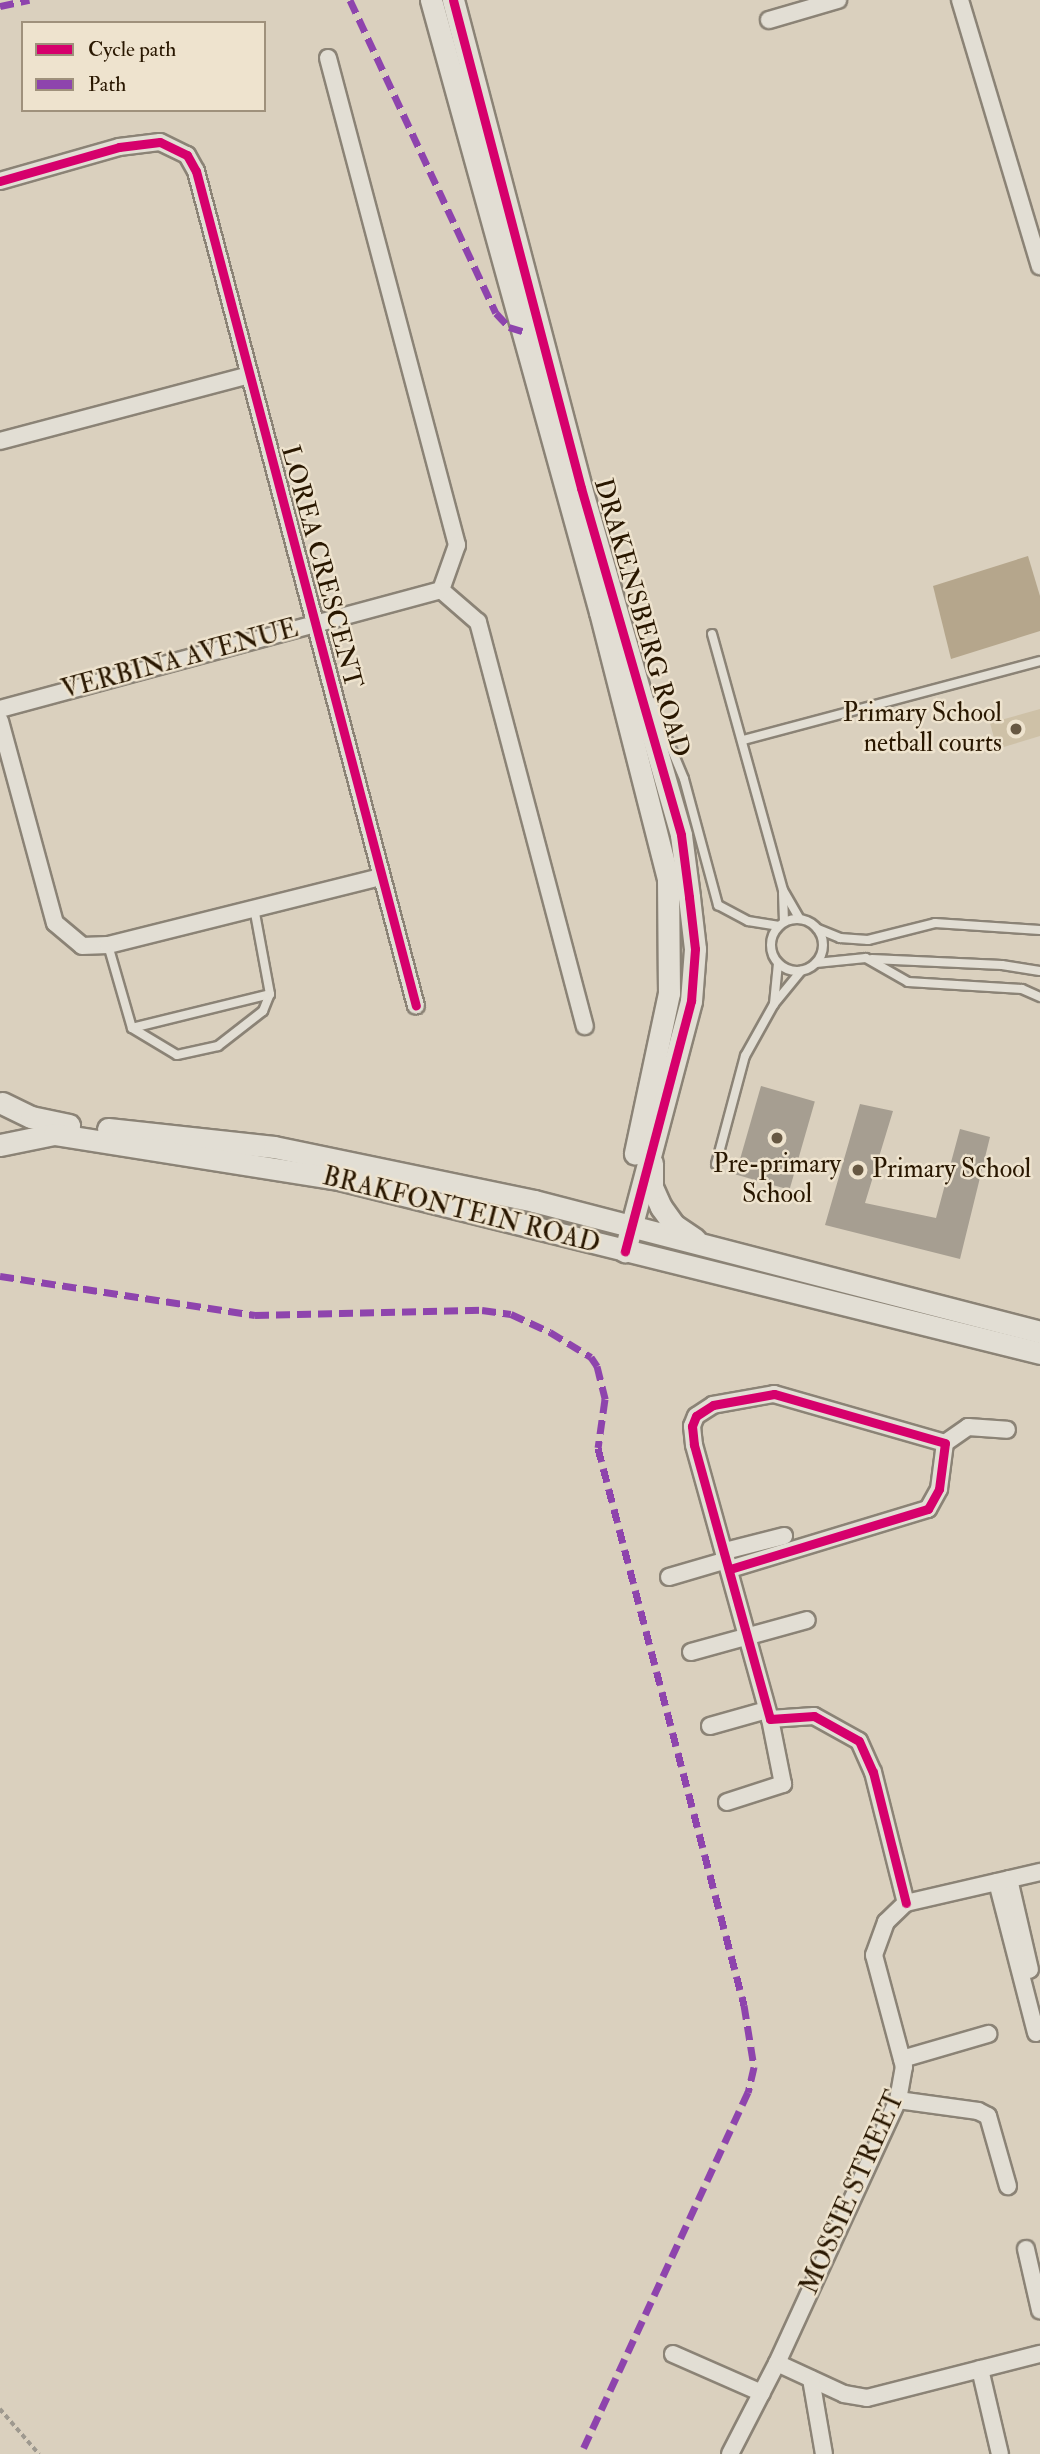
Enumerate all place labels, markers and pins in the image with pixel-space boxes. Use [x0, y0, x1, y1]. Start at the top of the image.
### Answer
place label: Primary School netball courts [843, 698, 1002, 760]
marker: Primary School netball courts [1008, 721, 1024, 737]
marker: Pre-primary School [769, 1130, 785, 1146]
place label: Pre-primary School [713, 1149, 841, 1210]
place label: Primary School [872, 1154, 1031, 1186]
marker: Primary School [850, 1162, 866, 1178]

